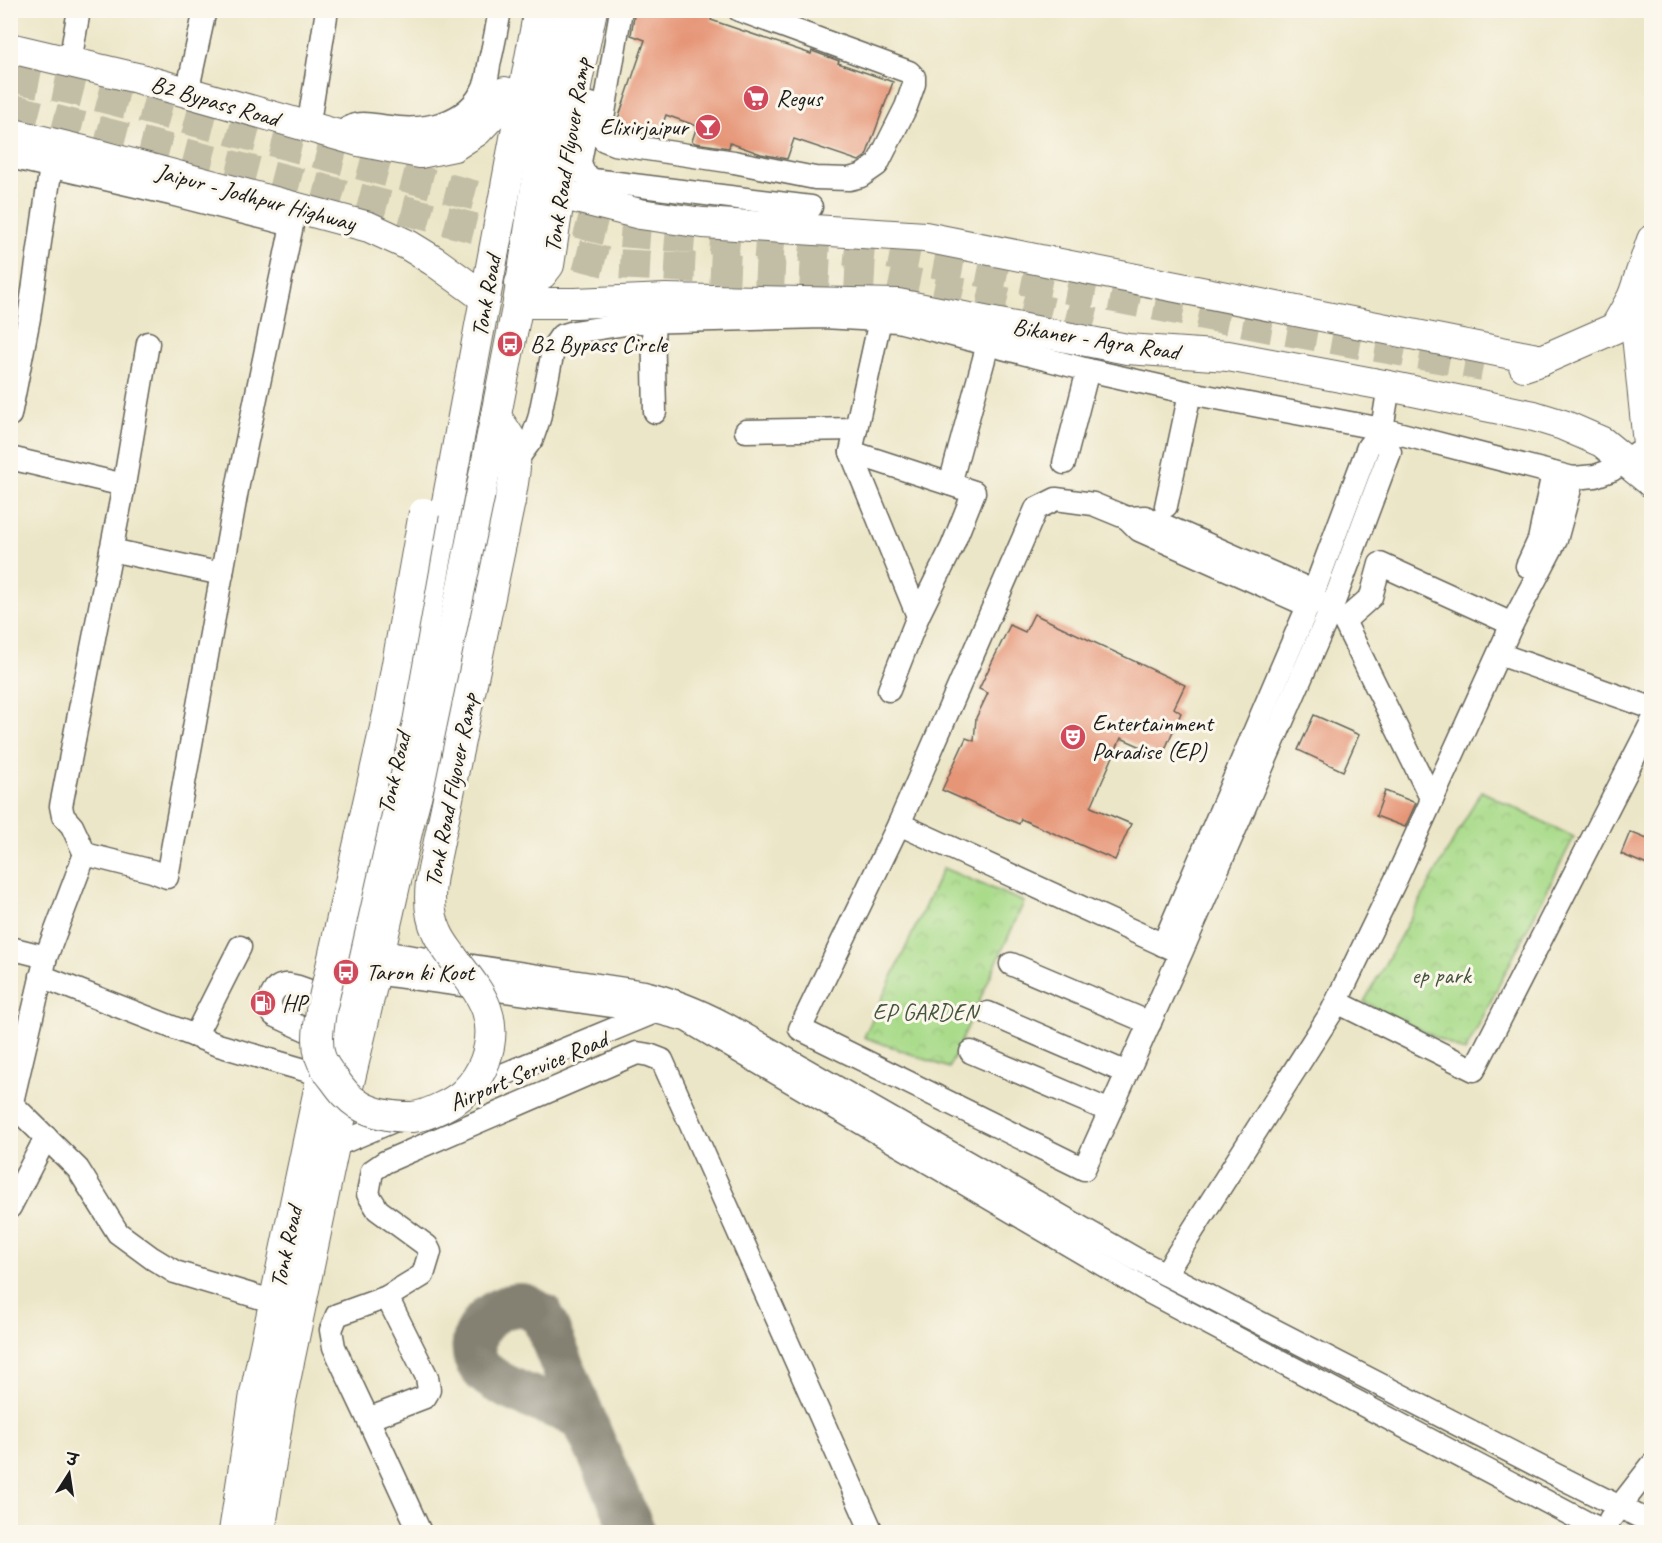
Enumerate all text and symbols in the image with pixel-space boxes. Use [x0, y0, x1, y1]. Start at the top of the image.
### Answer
street label: Tonk Road Flyover Ramp [537, 54, 597, 254]
street label: B2 Bypass Road [147, 68, 286, 135]
supermarket icon: Regus [741, 83, 771, 113]
place label: Regus [776, 83, 824, 113]
place label: Elixirjaipur [600, 112, 690, 142]
bar icon: Elixirjaipur [693, 112, 723, 142]
street label: Jaipur - Jodhpur Highway [152, 156, 361, 238]
street label: Tonk Road [464, 249, 509, 339]
street label: Bikaner - Agra Road [1011, 311, 1185, 368]
bus stop icon: B2 Bypass Circle [495, 329, 525, 359]
place label: B2 Bypass Circle [530, 329, 669, 359]
street label: Tonk Road Flyover Ramp [418, 689, 485, 889]
place label: Entertainment Paradise (EP) [1092, 708, 1215, 766]
theatre icon: Entertainment Paradise (EP) [1058, 722, 1088, 752]
street label: Tonk Road [370, 726, 419, 817]
bus stop icon: Taron ki Koot [331, 957, 361, 987]
place label: Taron ki Koot [366, 957, 476, 987]
park label: ep park [1412, 960, 1473, 990]
fuel station icon: HP [248, 988, 278, 1018]
place label: HP [282, 988, 310, 1018]
park label: EP GARDEN [873, 997, 981, 1027]
street label: Airport Service Road [444, 1023, 615, 1118]
street label: Tonk Road [263, 1200, 310, 1290]
north arrow [39, 1444, 99, 1504]
text: उ [63, 1449, 81, 1471]

